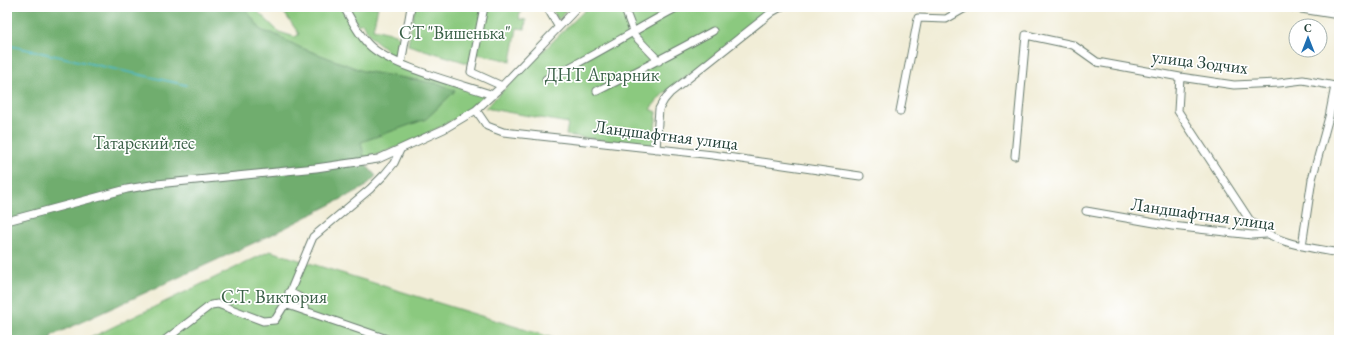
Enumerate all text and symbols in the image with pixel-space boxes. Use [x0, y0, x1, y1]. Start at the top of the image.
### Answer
north arrow [1288, 18, 1328, 58]
park label: СТ "Вишенька" [399, 21, 511, 44]
text: С [1304, 21, 1312, 35]
street label: улица Зодчих [1151, 44, 1250, 79]
park label: ДНТ Аграрник [545, 63, 660, 86]
street label: Ландшафтная улица [593, 114, 740, 155]
park label: Татарский лес [93, 131, 195, 154]
street label: Ландшафтная улица [1130, 192, 1277, 235]
park label: С.Т. Виктория [221, 285, 327, 308]

